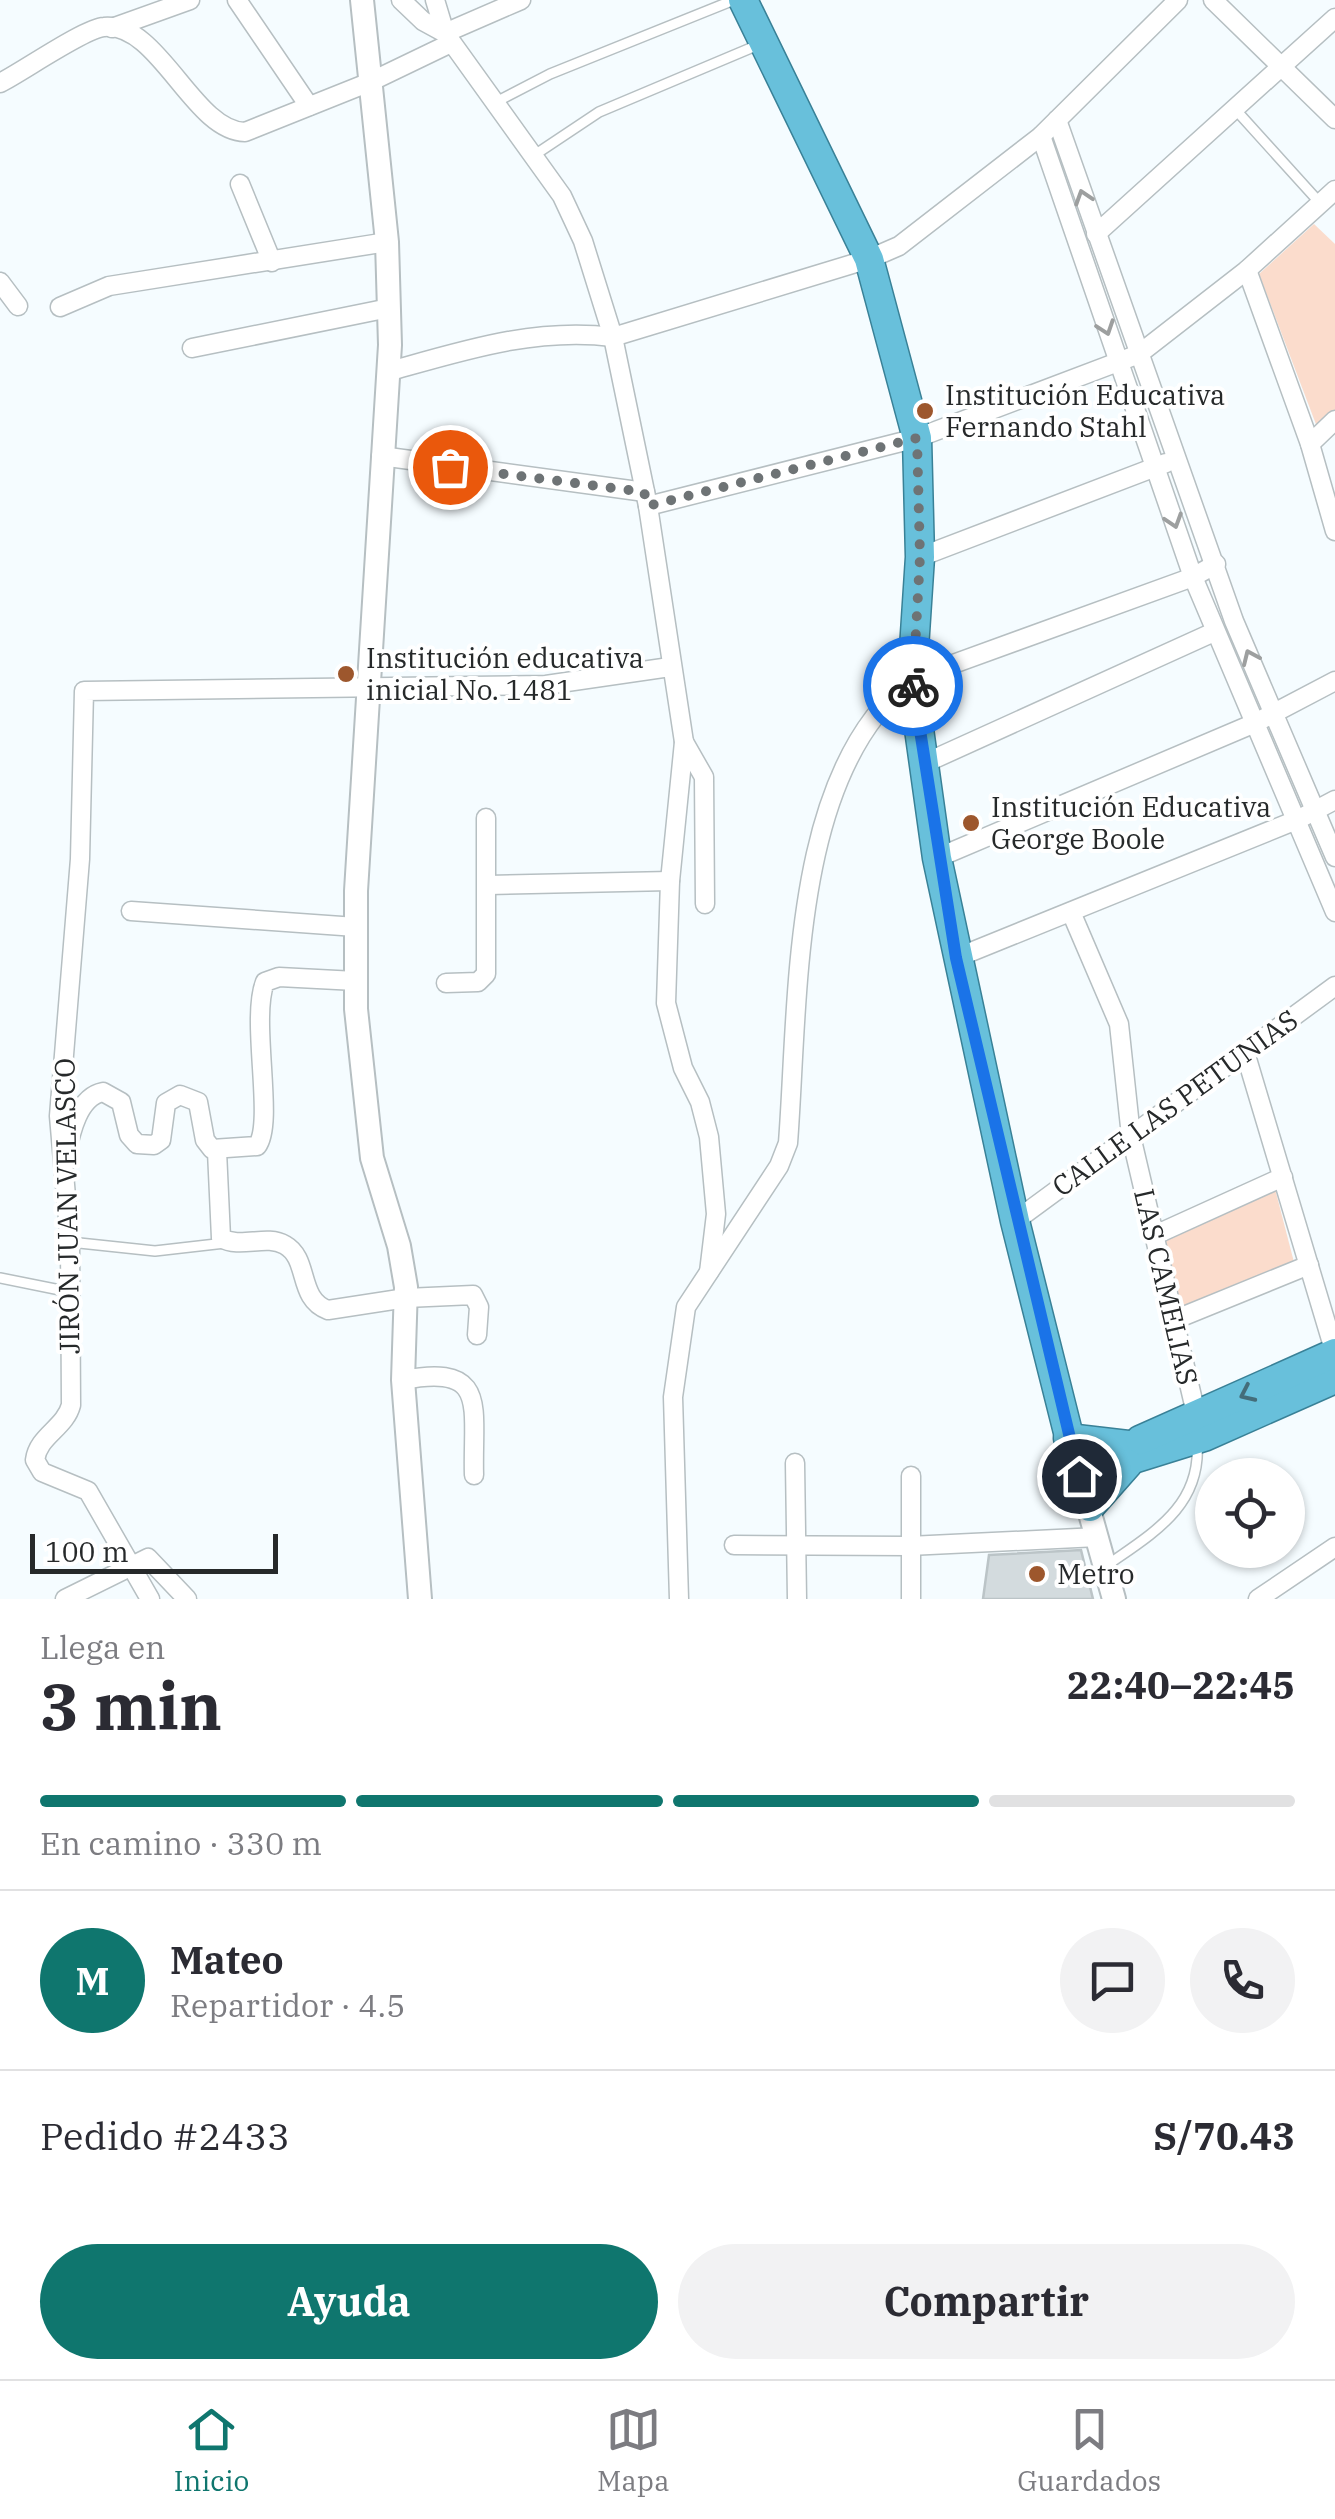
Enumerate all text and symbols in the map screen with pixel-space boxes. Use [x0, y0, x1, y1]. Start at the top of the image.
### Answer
one-way arrow [1074, 189, 1095, 206]
one-way arrow [1095, 319, 1115, 336]
place label: Institución Educativa Fernando Stahl [945, 376, 1225, 445]
marker: Institución Educativa Fernando Stahl [914, 400, 936, 422]
pin [408, 425, 493, 510]
icon: bag [423, 440, 478, 495]
one-way arrow [1163, 512, 1183, 529]
courier [863, 636, 963, 736]
place label: Institución educativa inicial No. 1481 [366, 639, 644, 708]
one-way arrow [1242, 649, 1262, 667]
icon: bike [886, 659, 941, 714]
marker: Institución educativa inicial No. 1481 [335, 663, 357, 685]
place label: Institución Educativa George Boole [991, 788, 1271, 857]
marker: Institución Educativa George Boole [960, 812, 982, 834]
street label: CALLE LAS PETUNIAS [1044, 1001, 1305, 1204]
street label: JIRÓN JUAN VELASCO [45, 1057, 88, 1355]
street label: LAS CAMELIAS [1126, 1185, 1207, 1389]
one-way arrow [1239, 1382, 1257, 1402]
pin [1037, 1434, 1122, 1519]
icon: home [1052, 1449, 1107, 1504]
map controls [1195, 1458, 1305, 1568]
button: locate [1195, 1458, 1305, 1568]
scale bar [30, 1529, 278, 1574]
text: 100 m [45, 1533, 129, 1570]
place label: Metro [1057, 1555, 1135, 1592]
marker: Metro [1026, 1563, 1048, 1585]
text: Llega en [40, 1626, 166, 1668]
text: 22:40–22:45 [1067, 1660, 1295, 1709]
text: 3 min [40, 1663, 222, 1748]
text: En camino · 330 m [40, 1822, 322, 1864]
button: chat [1060, 1928, 1165, 2033]
button: phone [1190, 1928, 1295, 2033]
text: Mateo [170, 1935, 284, 1984]
text: M [75, 1956, 110, 2005]
text: Repartidor · 4.5 [170, 1984, 405, 2026]
text: Pedido #2433 [40, 2111, 290, 2160]
text: S/70.43 [1153, 2111, 1295, 2160]
button: Ayuda [40, 2244, 658, 2359]
button: Compartir [678, 2244, 1295, 2359]
tab: Inicio [174, 2402, 249, 2499]
tab: Mapa [597, 2402, 669, 2499]
tab: Guardados [1017, 2402, 1161, 2499]

